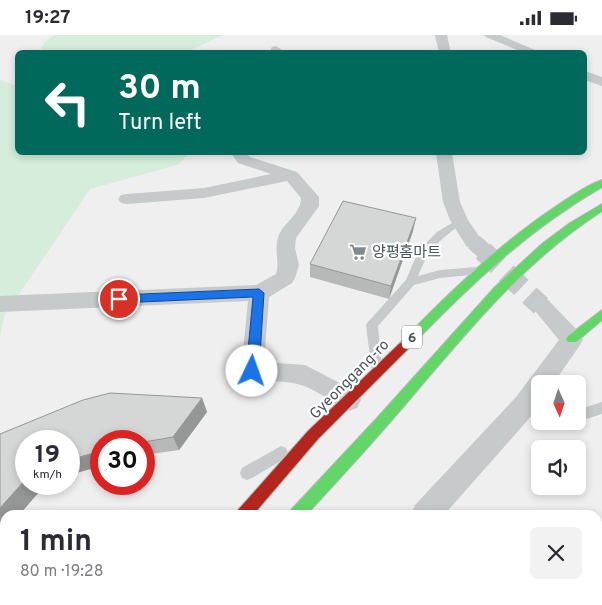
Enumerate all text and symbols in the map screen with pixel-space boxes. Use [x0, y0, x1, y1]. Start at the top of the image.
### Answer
text: 19:27 [25, 6, 71, 30]
text: 30 m [118, 67, 201, 111]
icon: left [35, 70, 100, 135]
text: Turn left [118, 110, 201, 137]
supermarket icon: 양평홈마트 [348, 242, 368, 262]
place label: 양평홈마트 [372, 244, 441, 263]
pin [98, 278, 140, 320]
icon: arrive [105, 285, 133, 313]
road number: 6 [402, 325, 422, 349]
street label: Gyeonggang-ro [306, 336, 394, 424]
position arrow [225, 344, 277, 396]
north arrow [531, 375, 586, 430]
map controls [531, 375, 586, 495]
speed limit sign: 30 [90, 430, 155, 495]
text: 19 [35, 440, 60, 472]
button: sound [531, 440, 586, 495]
text: km/h [33, 467, 62, 483]
text: 1 min [20, 524, 92, 561]
button: close [530, 527, 582, 579]
text: 80 m · 19:28 [20, 562, 103, 582]

